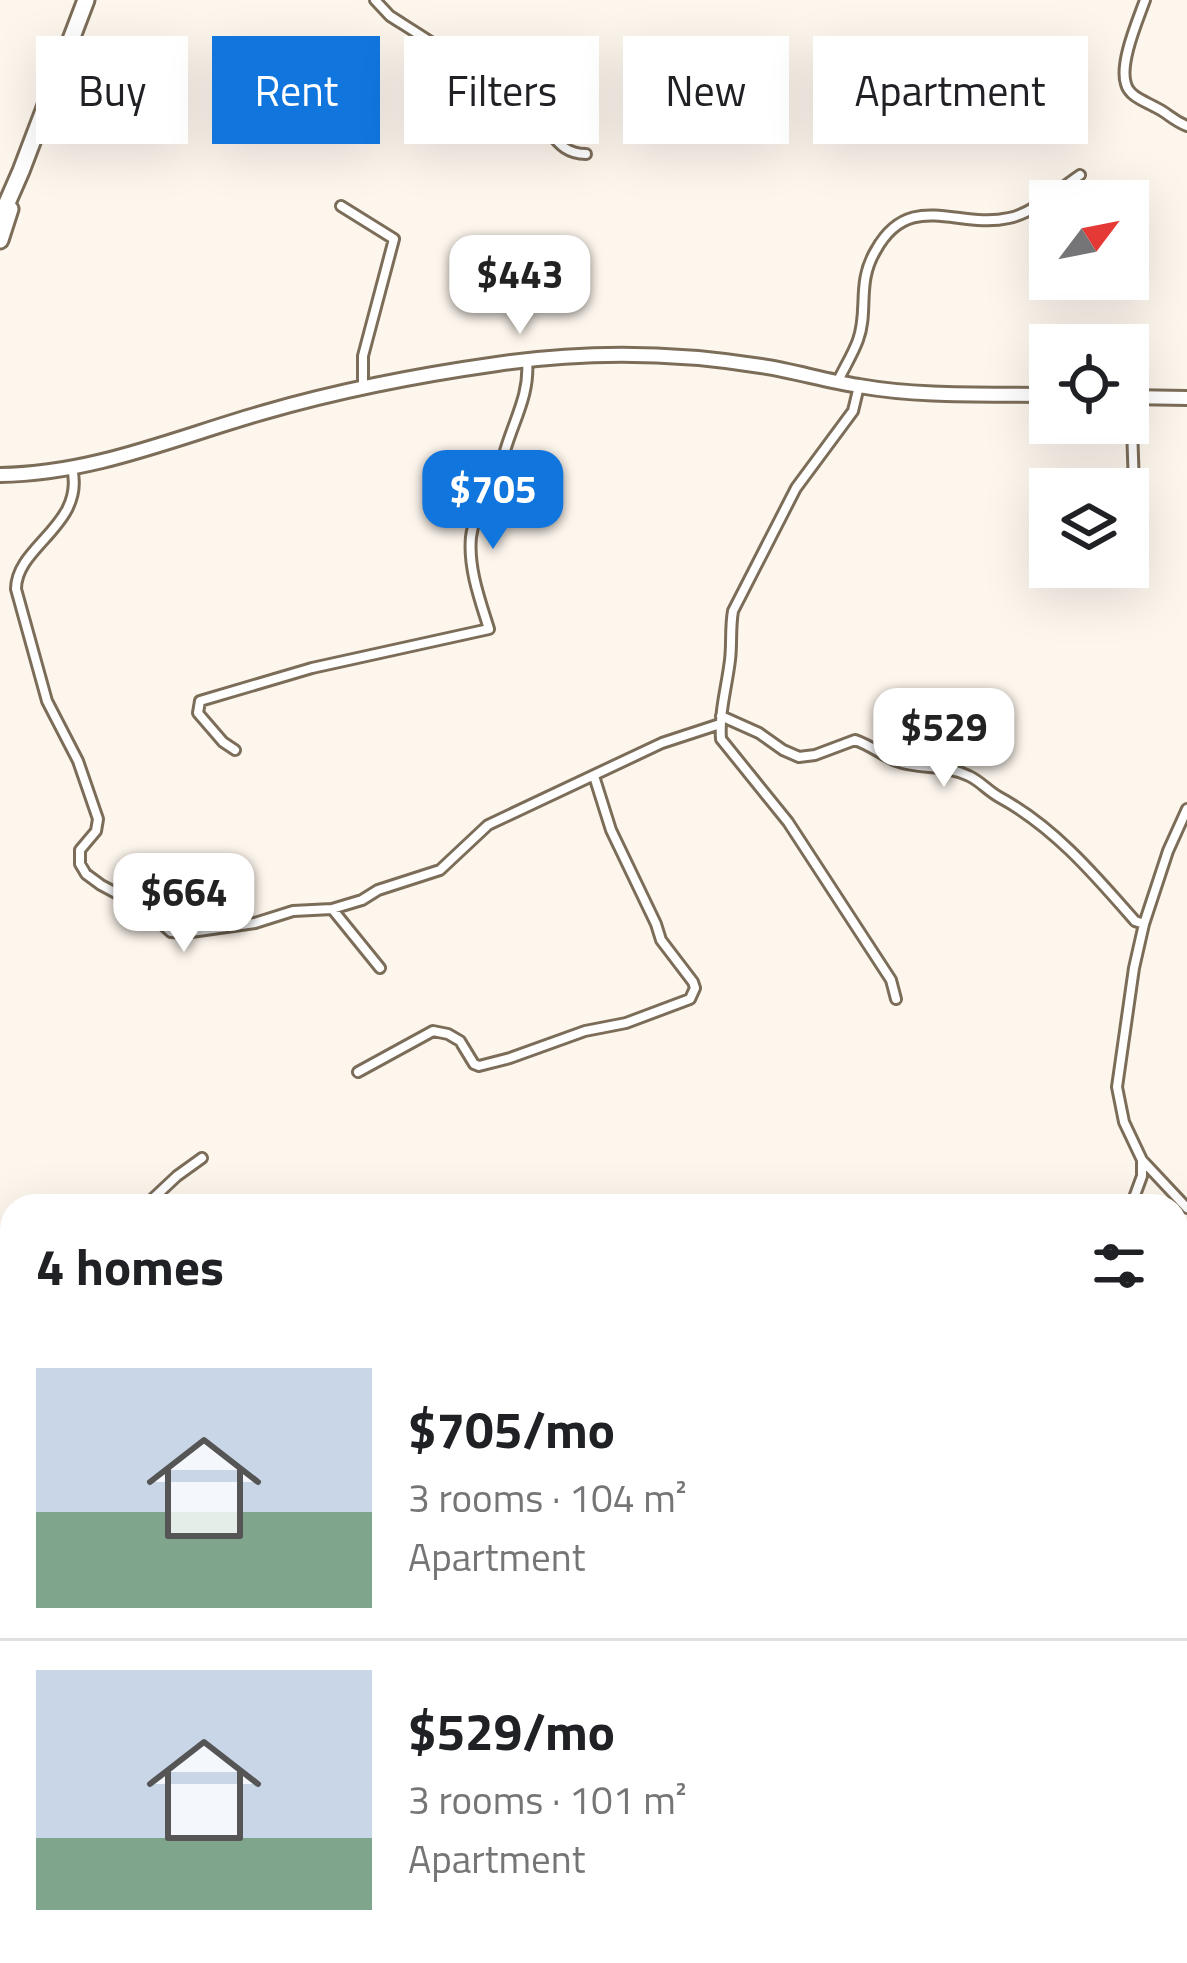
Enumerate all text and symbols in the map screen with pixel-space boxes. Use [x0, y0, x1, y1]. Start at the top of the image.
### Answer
chip: Buy [36, 36, 188, 144]
chip: Rent [212, 36, 380, 144]
chip: Filters [404, 36, 599, 144]
chip: New [623, 36, 789, 144]
chip: Apartment [813, 36, 1088, 144]
north arrow [1029, 180, 1149, 300]
map controls [1029, 180, 1149, 588]
pin: $443 [449, 235, 591, 337]
text: $443 [476, 244, 564, 303]
button: locate [1029, 324, 1149, 444]
pin: $705 [422, 450, 564, 552]
text: $705 [449, 459, 537, 518]
button: layers [1029, 468, 1149, 588]
pin: $529 [873, 688, 1015, 790]
text: $529 [900, 697, 988, 756]
pin: $664 [113, 853, 255, 955]
text: $664 [140, 862, 228, 921]
text: 4 homes [36, 1227, 224, 1305]
icon: filters [1086, 1233, 1152, 1299]
text: $705/mo [408, 1390, 615, 1468]
icon: home [132, 1416, 276, 1560]
text: 3 rooms · 104 m² [408, 1468, 687, 1527]
text: Apartment [408, 1527, 585, 1586]
text: $529/mo [408, 1692, 615, 1770]
icon: home [132, 1718, 276, 1862]
text: 3 rooms · 101 m² [408, 1770, 687, 1829]
text: Apartment [408, 1829, 585, 1888]

